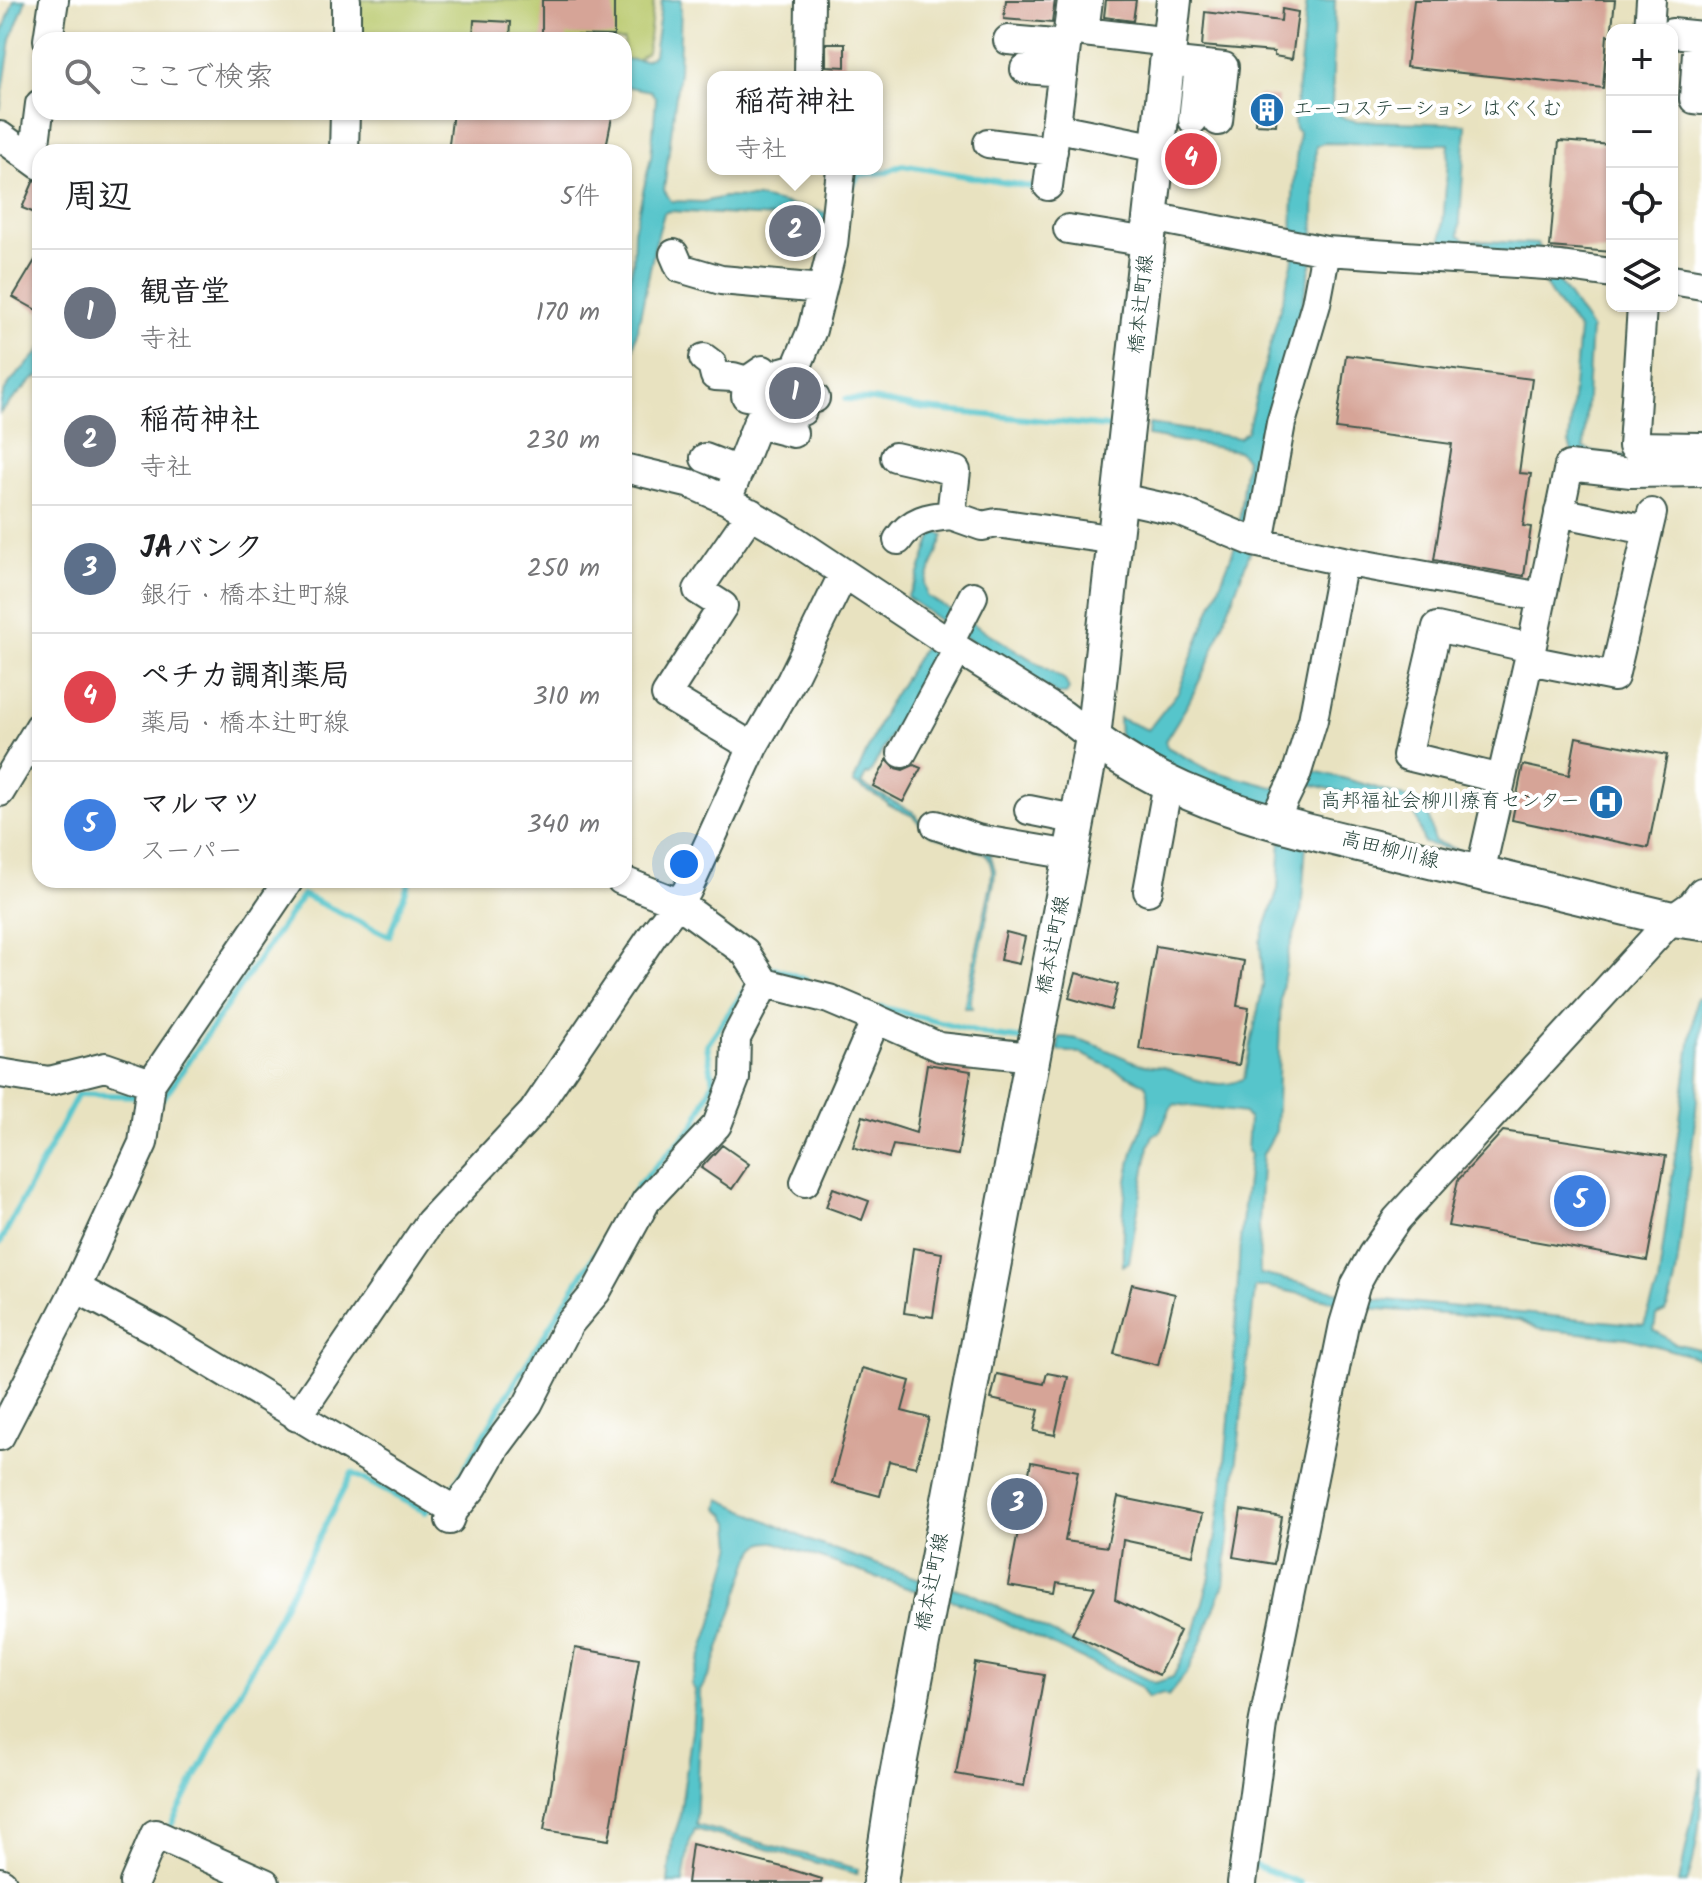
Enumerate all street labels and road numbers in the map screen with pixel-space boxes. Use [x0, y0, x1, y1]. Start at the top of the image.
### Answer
street label: 橋本辻町線 [1121, 253, 1163, 355]
street label: 高田柳川線 [1338, 823, 1442, 879]
street label: 橋本辻町線 [1029, 893, 1079, 997]
street label: 橋本辻町線 [908, 1530, 958, 1634]

